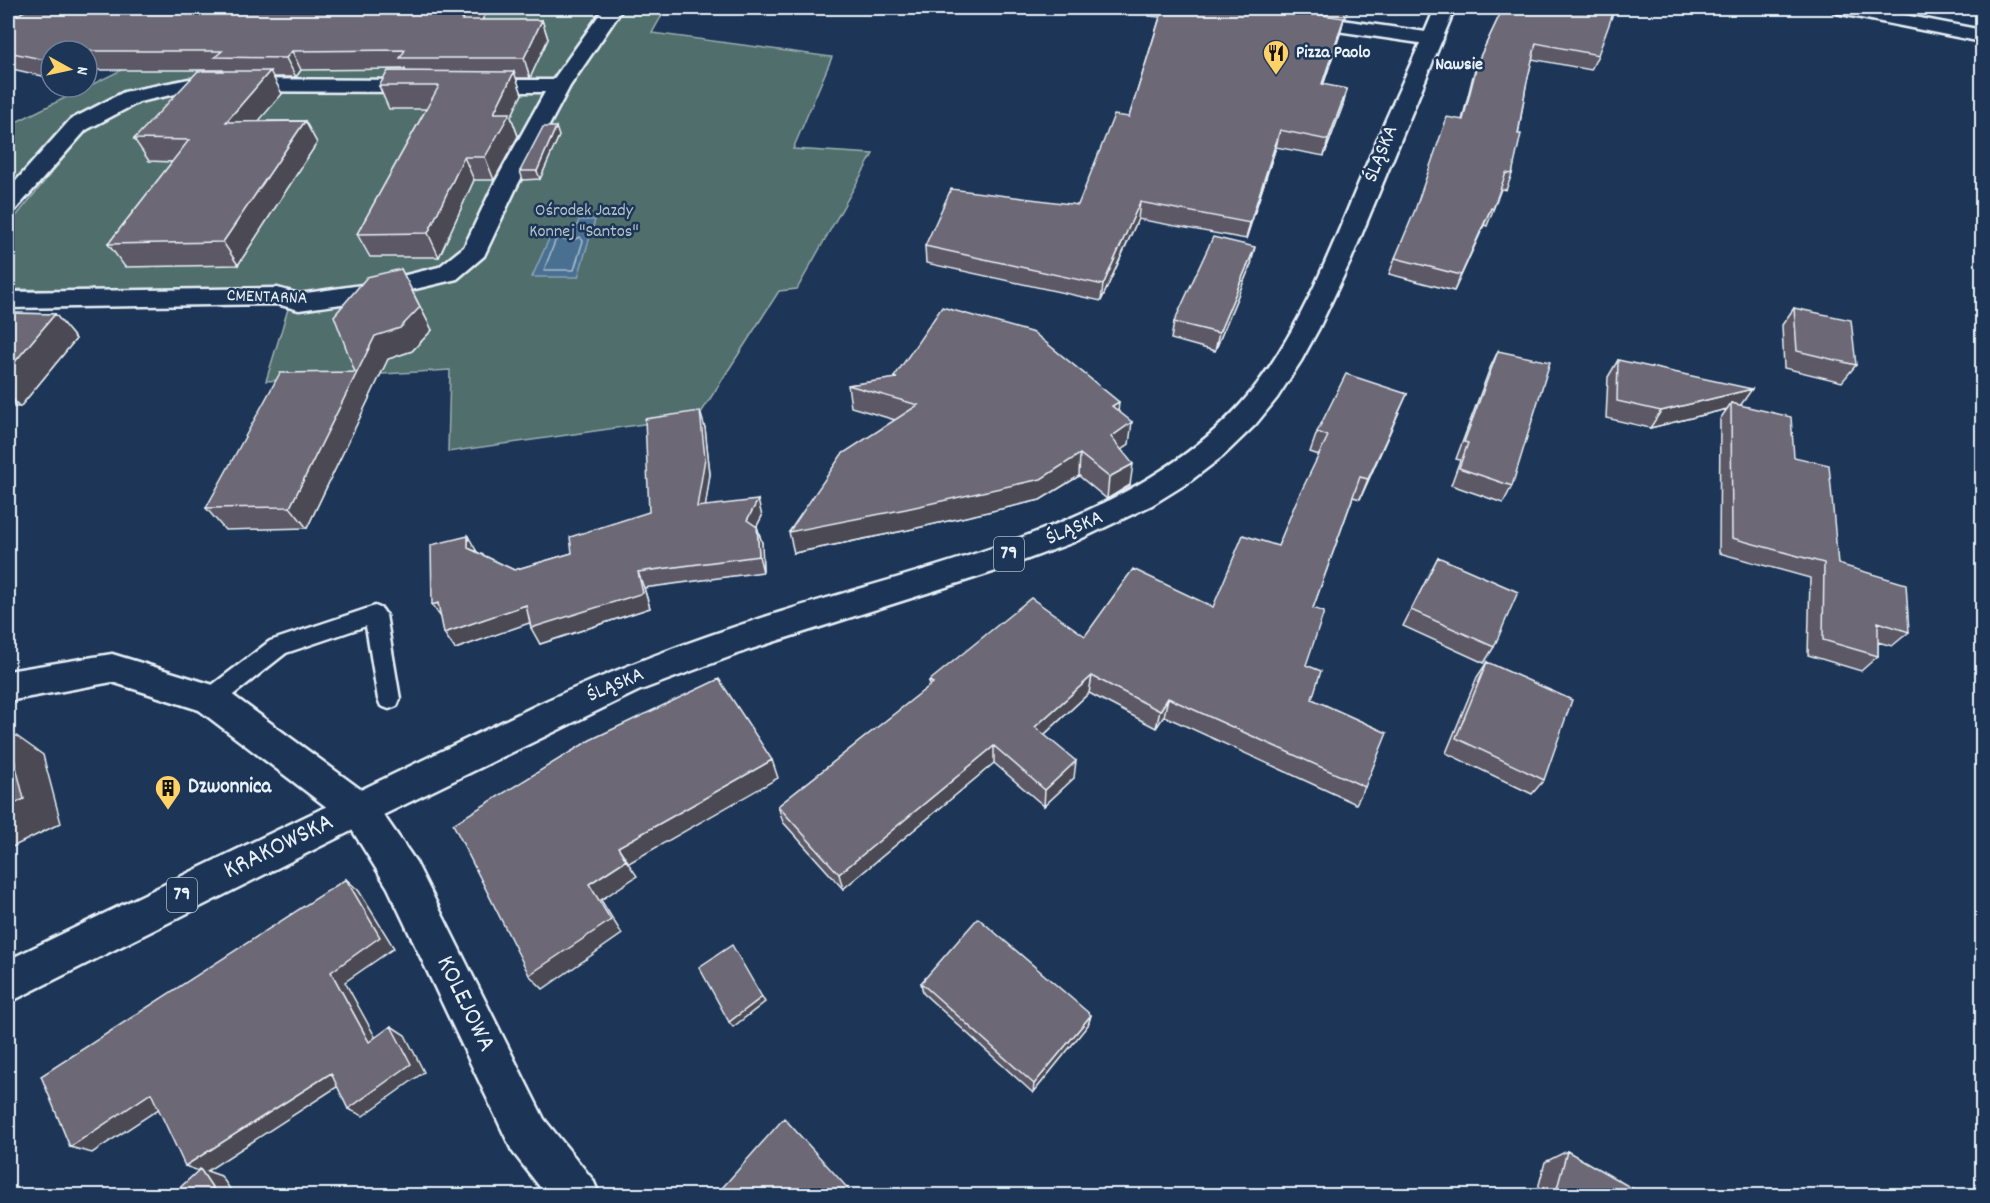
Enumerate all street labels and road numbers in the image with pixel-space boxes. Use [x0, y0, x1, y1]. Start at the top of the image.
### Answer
street label: ŚLĄSKA [1357, 121, 1407, 187]
street label: CMENTARNA [226, 284, 308, 312]
street label: ŚLĄSKA [1042, 504, 1108, 554]
road number: 79 [994, 537, 1024, 571]
street label: ŚLĄSKA [583, 661, 649, 711]
street label: KRAKOWSKA [218, 804, 340, 890]
road number: 79 [167, 878, 197, 912]
street label: KOLEJOWA [426, 950, 504, 1058]

